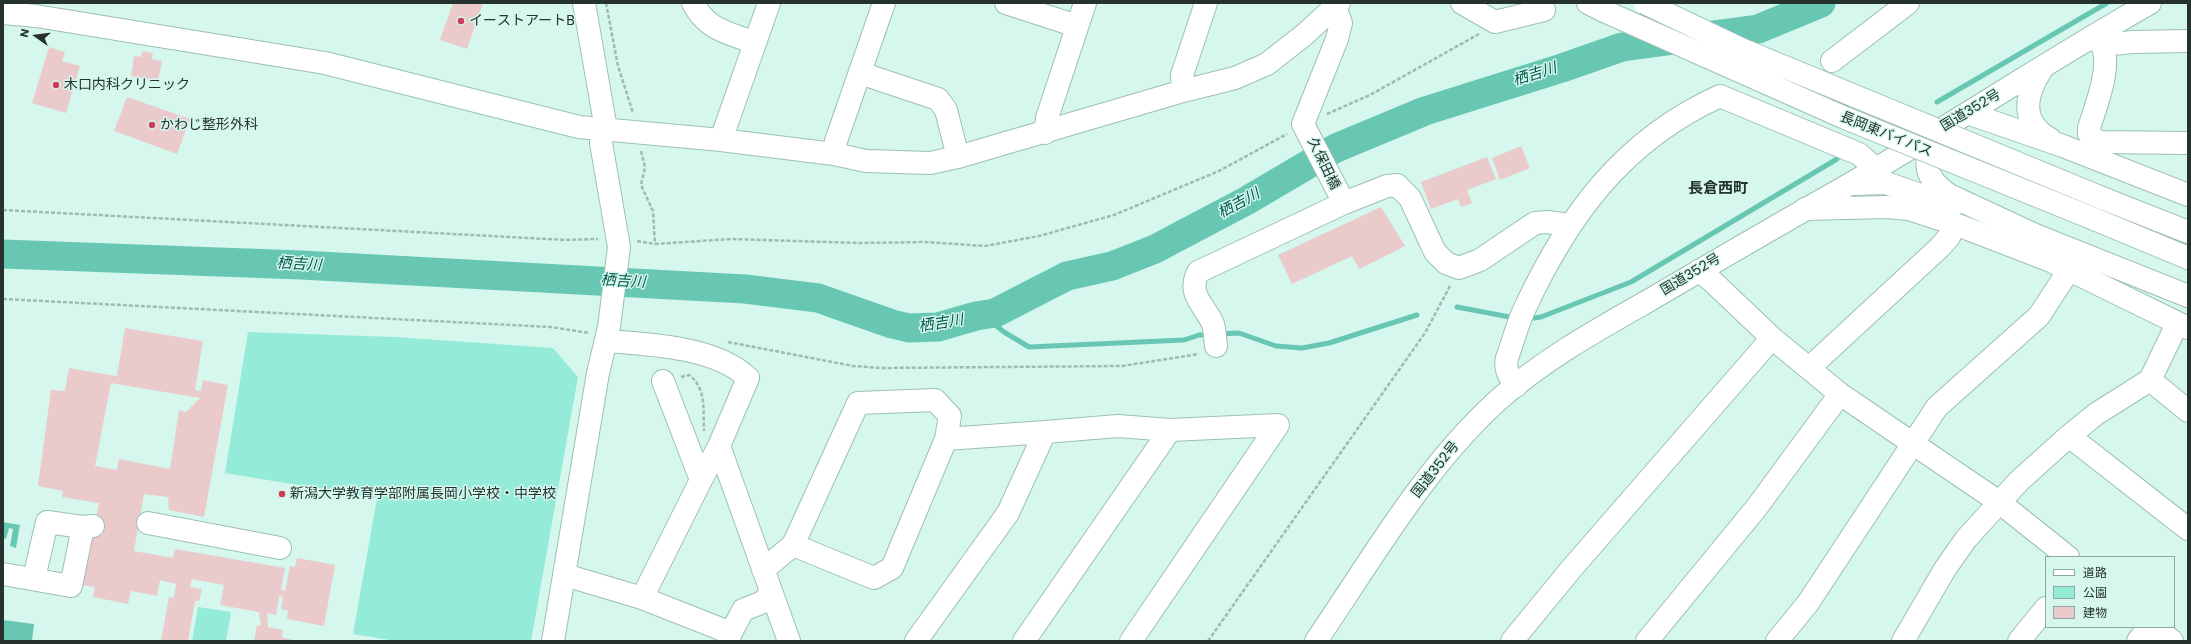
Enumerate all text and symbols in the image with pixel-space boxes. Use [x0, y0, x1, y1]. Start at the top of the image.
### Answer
place label: イーストアートB [469, 13, 575, 29]
north arrow [16, 16, 56, 56]
marker: イーストアートB [456, 16, 466, 26]
text: N [16, 27, 33, 39]
water label: 栖吉川 [1511, 59, 1559, 91]
place label: 木口内科クリニック [64, 77, 190, 93]
marker: 木口内科クリニック [51, 80, 61, 90]
street label: 国道352号 [1938, 87, 2004, 135]
street label: 長岡東バイパス [1837, 109, 1935, 161]
place label: かわじ整形外科 [160, 117, 258, 133]
marker: かわじ整形外科 [147, 120, 157, 130]
street label: 久保田橋 [1303, 135, 1343, 193]
district label: 長倉西町 [1688, 180, 1748, 198]
water label: 栖吉川 [1215, 185, 1263, 223]
street label: 国道352号 [1658, 251, 1724, 299]
water label: 栖吉川 [276, 255, 322, 275]
water label: 栖吉川 [600, 272, 646, 292]
water label: 栖吉川 [917, 312, 965, 336]
street label: 国道352号 [1409, 438, 1463, 502]
place label: 新潟大学教育学部附属長岡小学校・中学校 [290, 486, 556, 502]
marker: 新潟大学教育学部附属長岡小学校・中学校 [277, 489, 287, 499]
legend [2045, 556, 2175, 628]
text: 道路 [2083, 564, 2107, 581]
text: 公園 [2083, 584, 2107, 601]
text: 建物 [2083, 604, 2107, 621]

